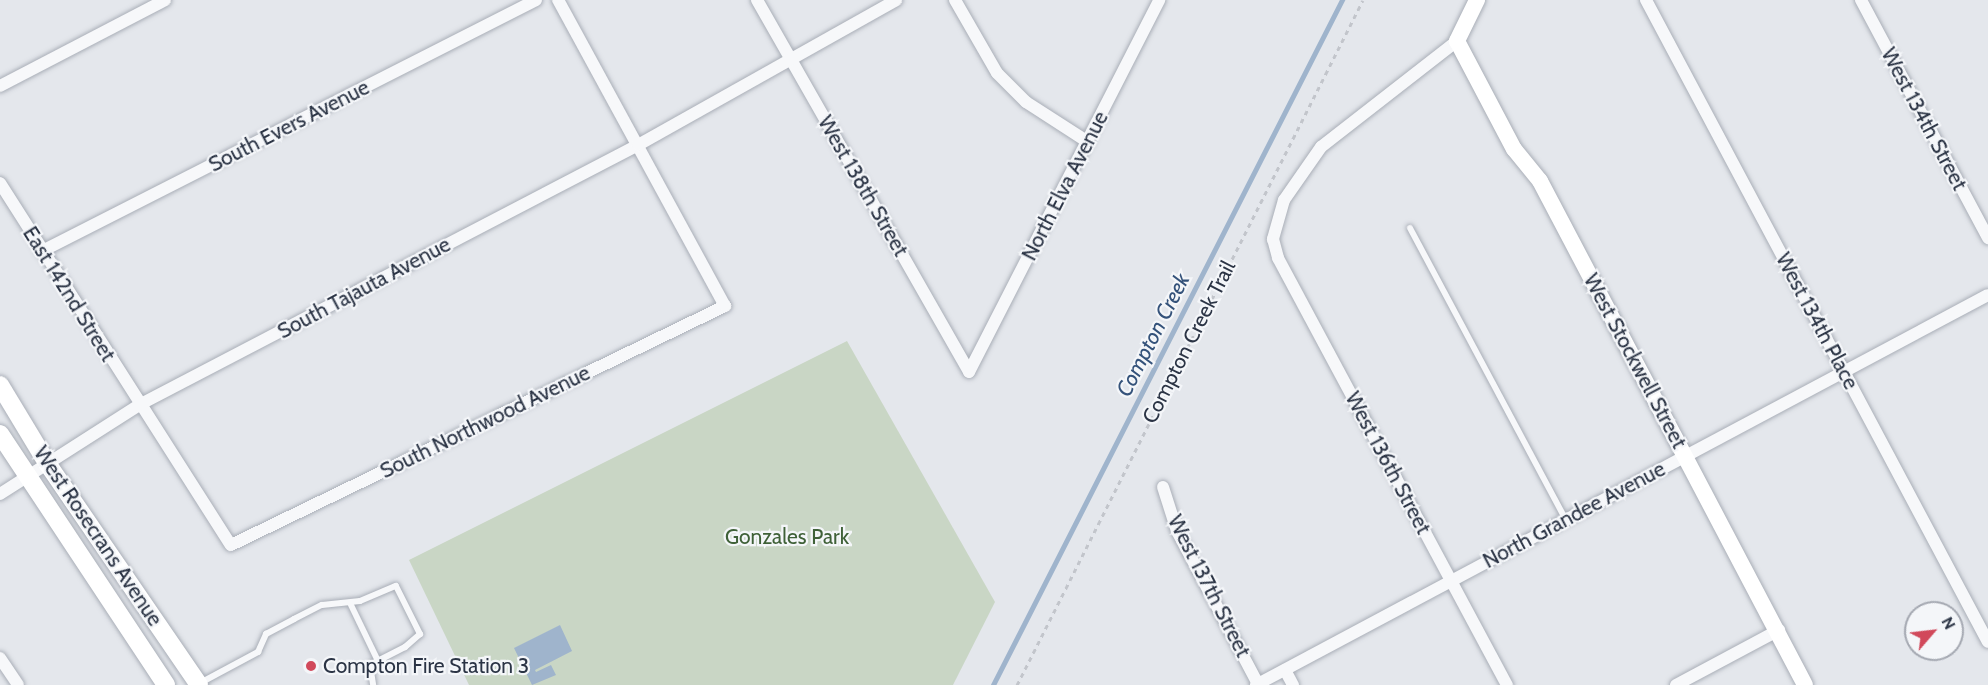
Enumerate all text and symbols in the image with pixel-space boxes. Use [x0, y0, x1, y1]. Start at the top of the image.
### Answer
street label: West 134th Street [1876, 43, 1972, 195]
street label: South Evers Avenue [204, 75, 374, 177]
street label: North Elva Avenue [1017, 107, 1113, 265]
street label: West 138th Street [812, 111, 914, 261]
street label: East 142nd Street [17, 222, 121, 366]
street label: South Tajauta Avenue [273, 232, 455, 344]
street label: West 134th Place [1770, 248, 1864, 394]
street label: Compton Creek Trail [1137, 256, 1241, 428]
water label: Compton Creek [1111, 269, 1195, 401]
street label: West Stockwell Street [1578, 269, 1692, 453]
street label: South Northwood Avenue [376, 360, 594, 484]
street label: West 136th Street [1340, 388, 1436, 538]
street label: West Rosecrans Avenue [28, 441, 168, 631]
street label: North Grandee Avenue [1479, 456, 1669, 574]
street label: West 137th Street [1162, 511, 1256, 661]
park label: Gonzales Park [725, 524, 849, 550]
north arrow [1904, 601, 1964, 661]
text: N [1938, 614, 1960, 633]
place label: Compton Fire Station 3 [323, 653, 529, 679]
marker: Compton Fire Station 3 [304, 659, 318, 673]

